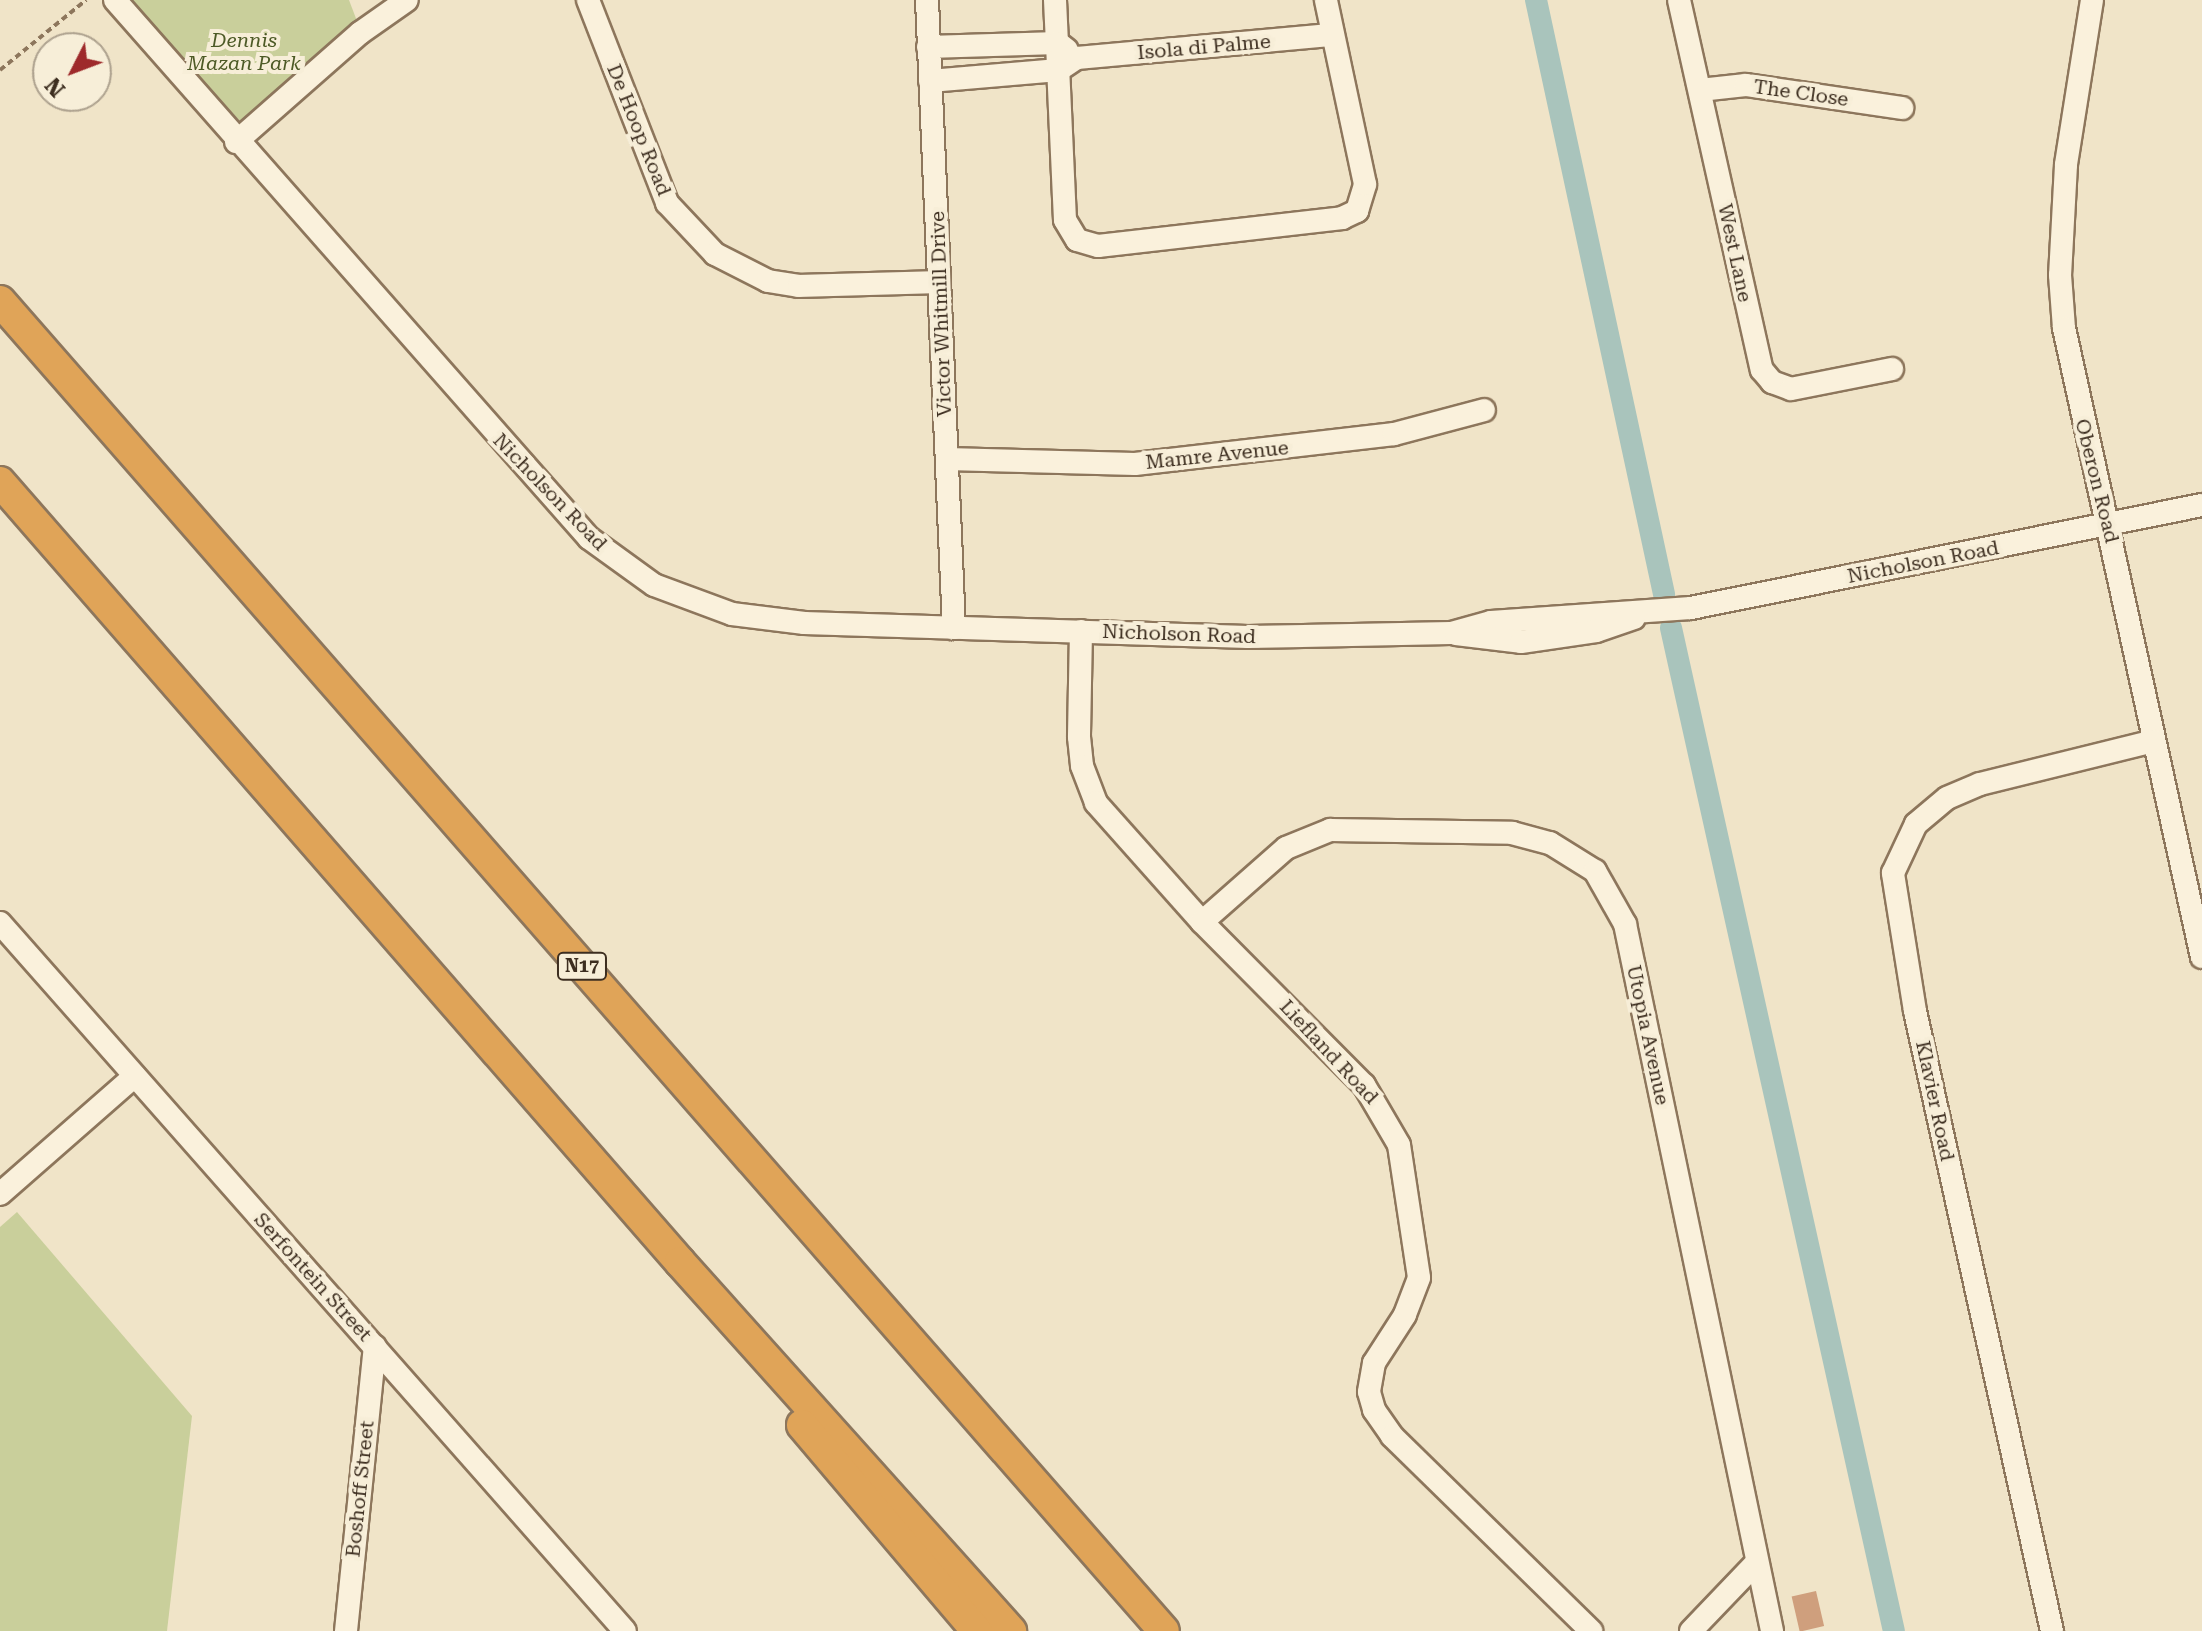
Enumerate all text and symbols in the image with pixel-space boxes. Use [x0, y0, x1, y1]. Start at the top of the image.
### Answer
park label: Dennis Mazan Park [187, 28, 301, 75]
street label: Isola di Palme [1136, 29, 1272, 65]
north arrow [32, 32, 112, 112]
street label: De Hoop Road [602, 61, 676, 199]
text: N [40, 72, 70, 102]
street label: The Close [1752, 74, 1850, 112]
street label: West Lane [1713, 202, 1757, 304]
street label: Victor Whitmill Drive [925, 211, 957, 417]
street label: Oberon Road [2070, 416, 2124, 546]
street label: Nicholson Road [488, 428, 612, 556]
street label: Mamre Avenue [1144, 436, 1290, 474]
street label: Nicholson Road [1845, 536, 2001, 588]
street label: Nicholson Road [1102, 619, 1256, 649]
road number: N17 [556, 952, 608, 980]
street label: Utopia Avenue [1621, 963, 1675, 1107]
street label: Liefland Road [1275, 995, 1383, 1109]
street label: Klavier Road [1911, 1039, 1959, 1163]
street label: Serfontein Street [249, 1208, 377, 1346]
street label: Boshoff Street [341, 1420, 379, 1558]

